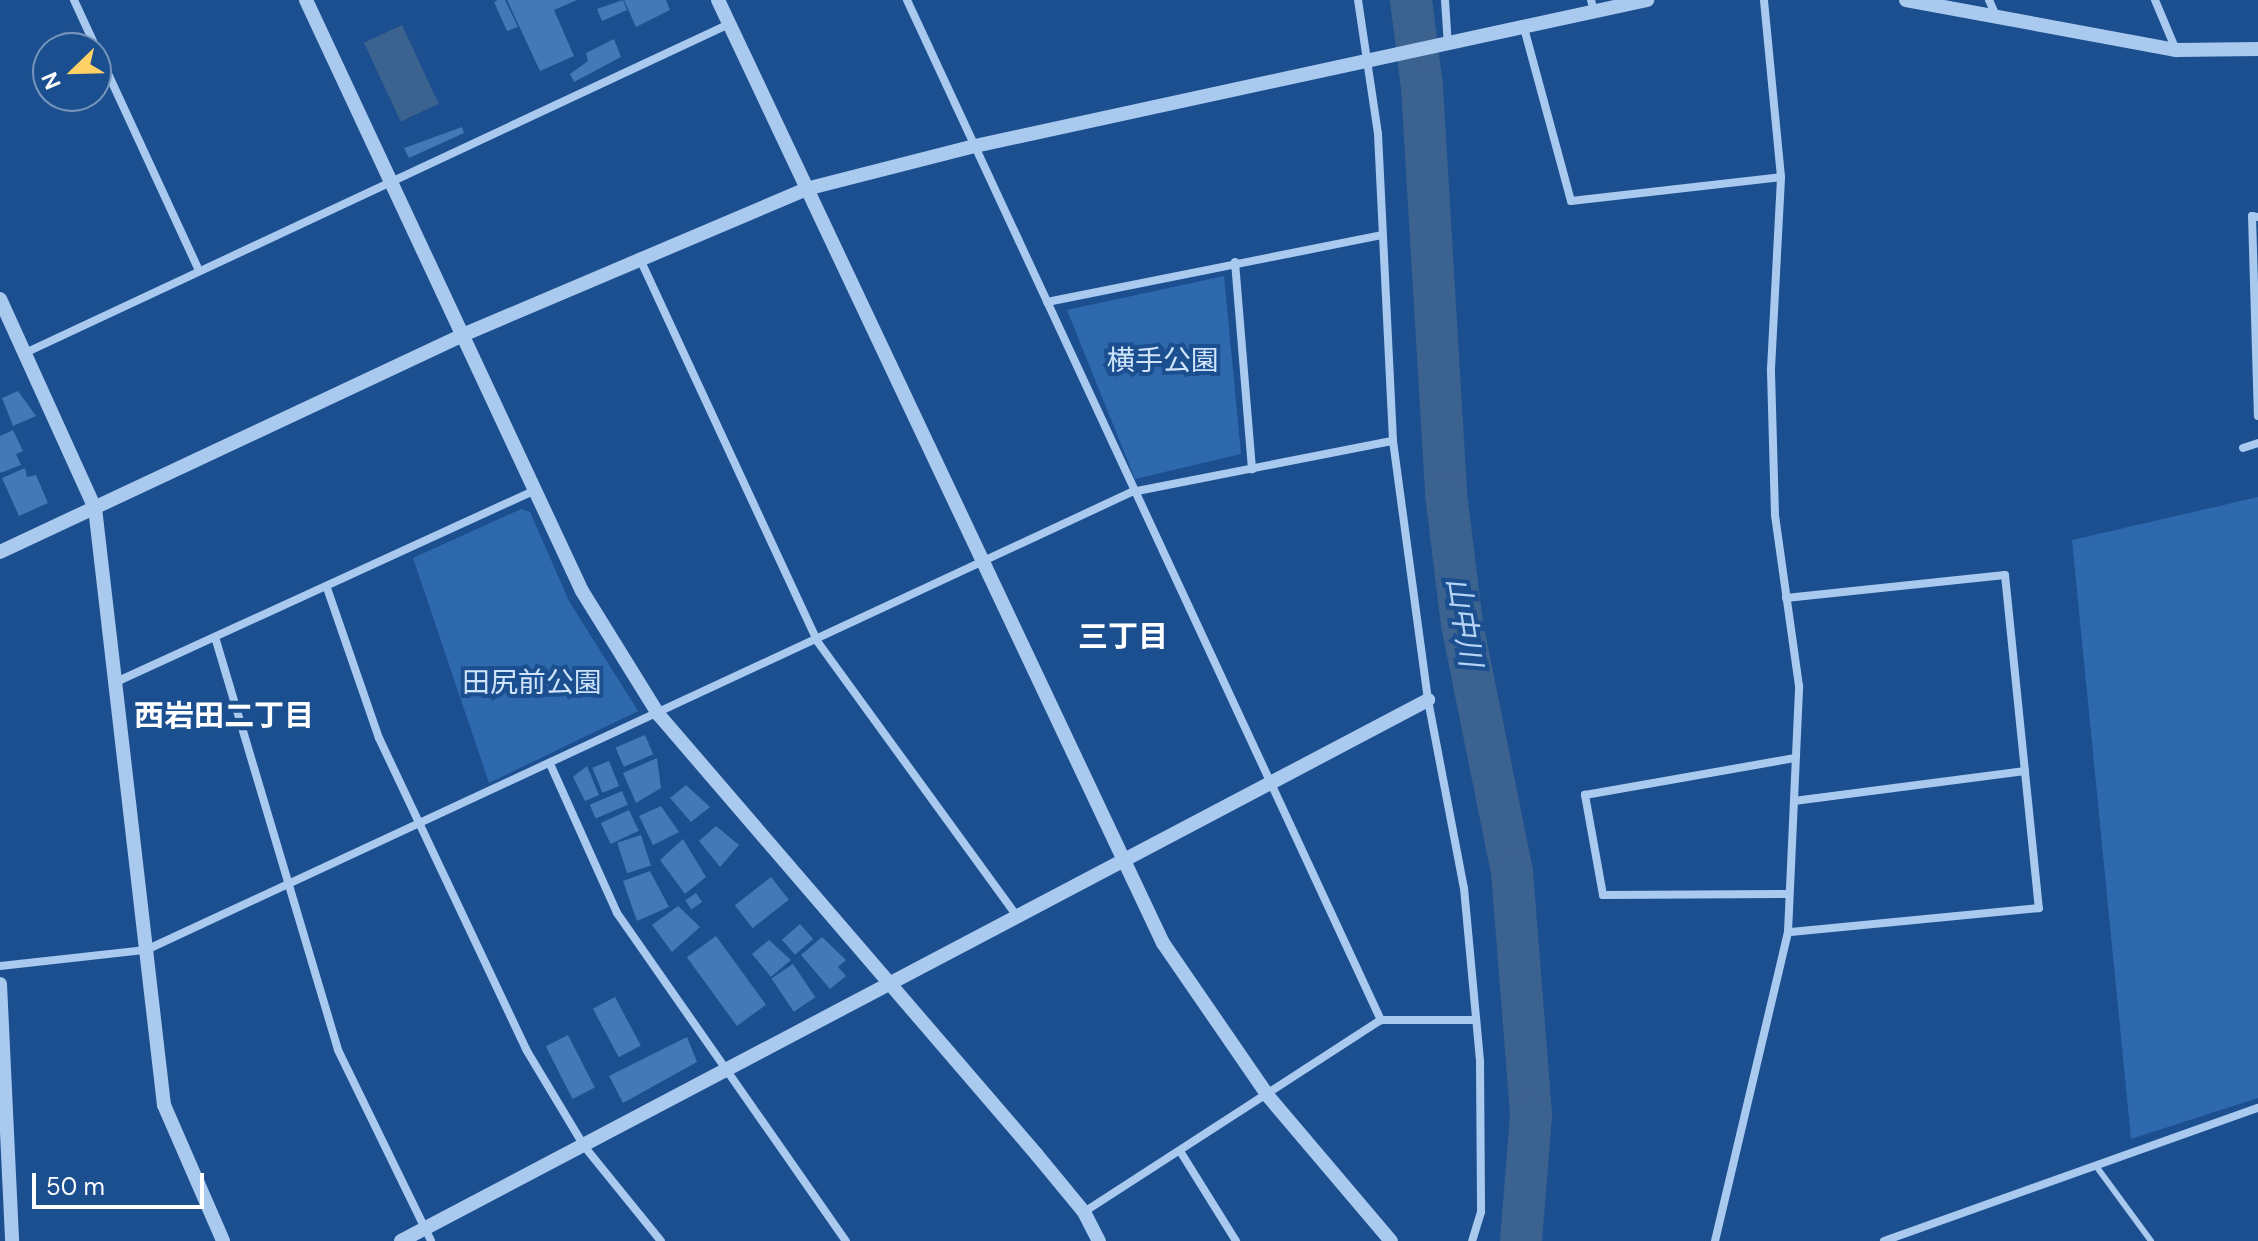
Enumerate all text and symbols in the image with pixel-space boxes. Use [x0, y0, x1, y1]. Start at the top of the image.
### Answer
north arrow [32, 32, 112, 112]
text: N [35, 68, 68, 94]
park label: 横手公園 [1107, 344, 1219, 378]
water label: 山中川 [1439, 575, 1489, 669]
district label: 三丁目 [1078, 619, 1168, 655]
park label: 田尻前公園 [462, 666, 602, 700]
district label: 西岩田二丁目 [134, 698, 314, 734]
scale bar [36, 1157, 208, 1207]
text: 50 m [46, 1171, 105, 1202]

